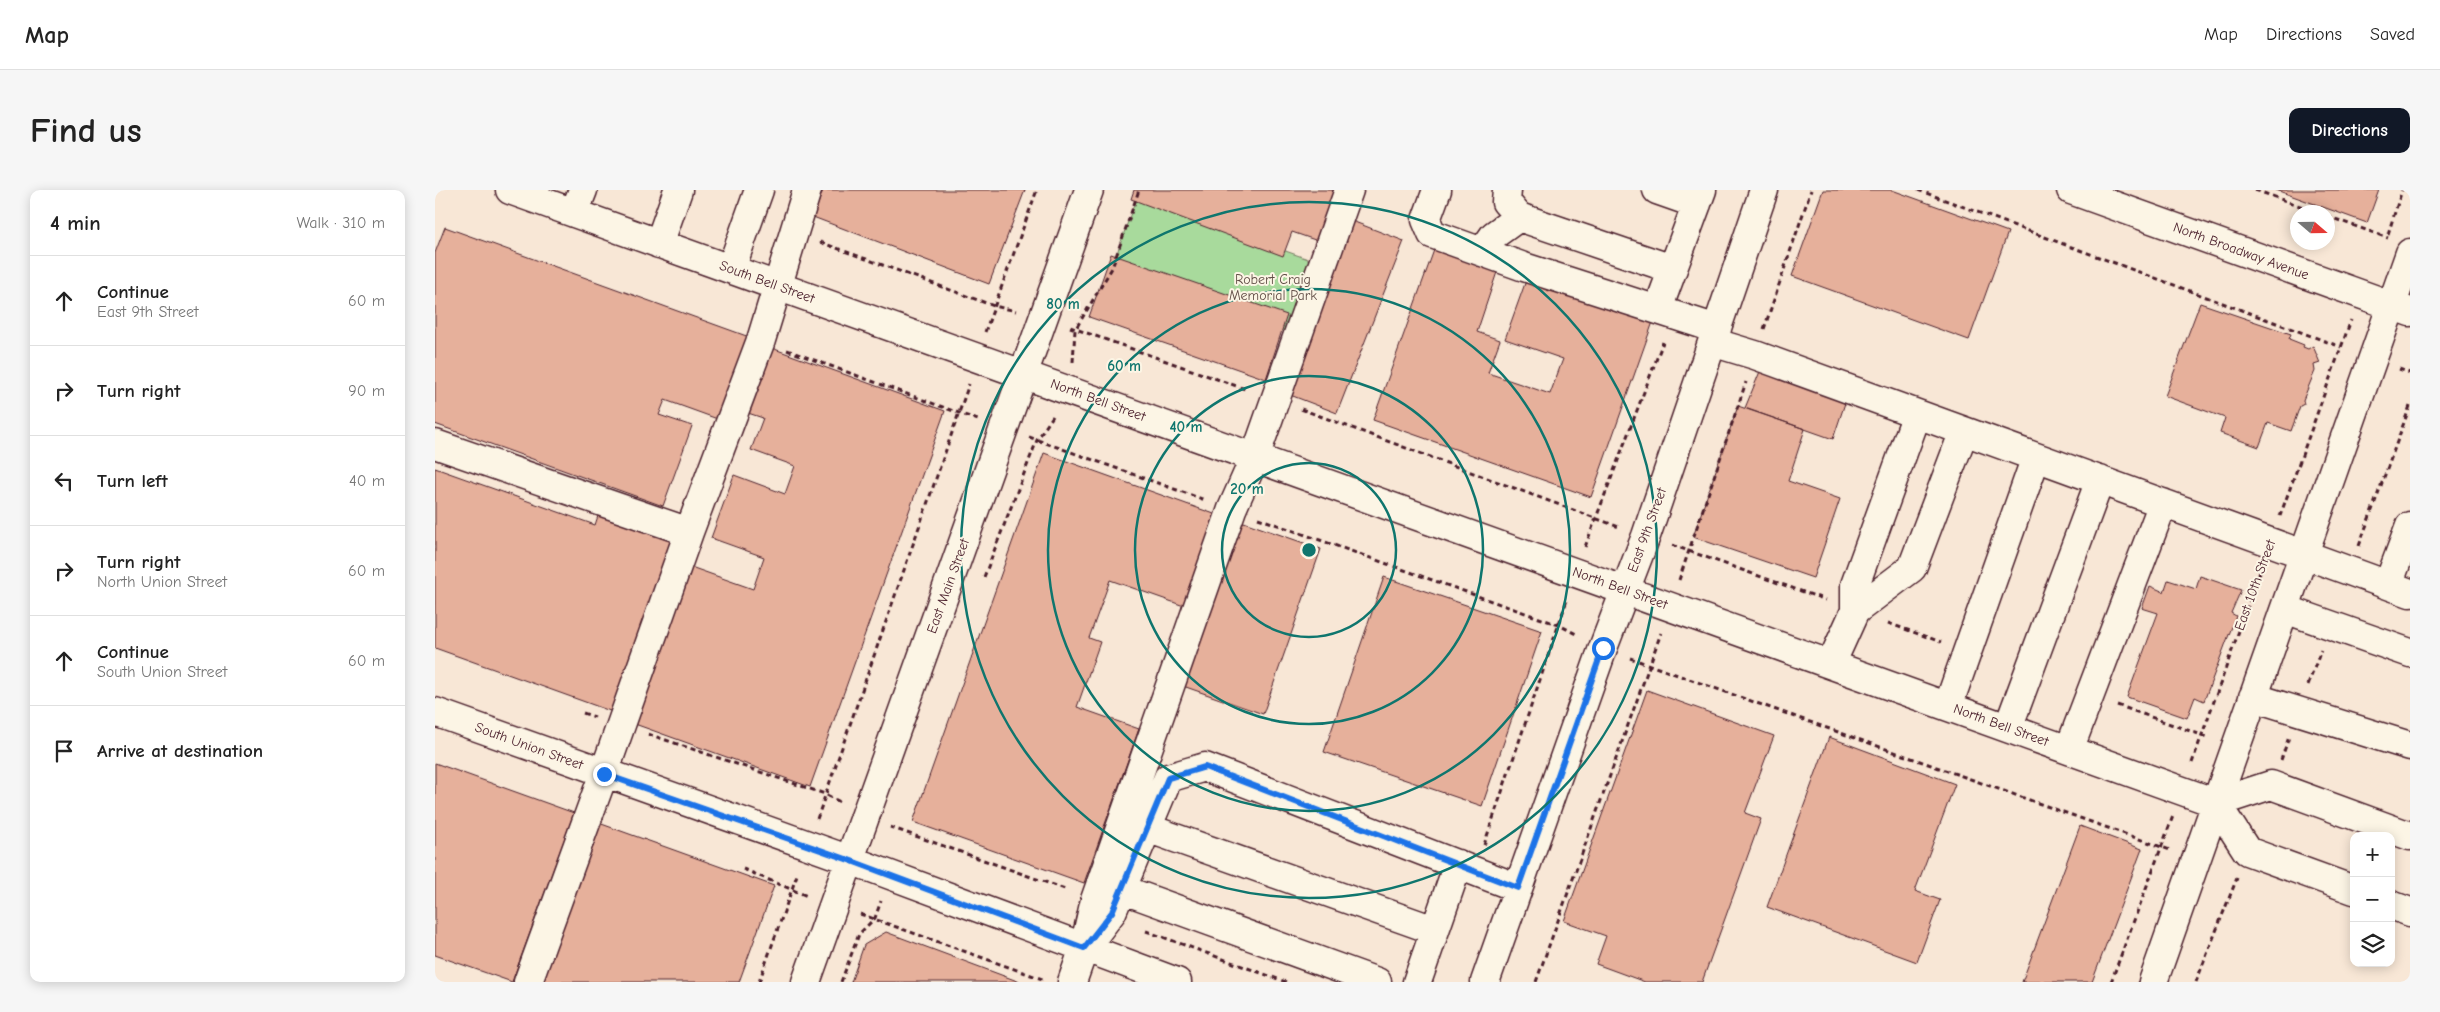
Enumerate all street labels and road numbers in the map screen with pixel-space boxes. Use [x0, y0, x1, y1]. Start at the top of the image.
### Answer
street label: North Broadway Avenue [2171, 219, 2311, 283]
street label: South Bell Street [717, 257, 818, 307]
street label: North Bell Street [1048, 375, 1149, 425]
street label: East 9th Street [1624, 484, 1671, 575]
street label: East Main Street [923, 535, 973, 636]
street label: East 10th Street [2231, 536, 2280, 633]
street label: North Bell Street [1570, 563, 1671, 613]
street label: North Bell Street [1951, 700, 2052, 750]
street label: South Union Street [473, 719, 586, 774]

